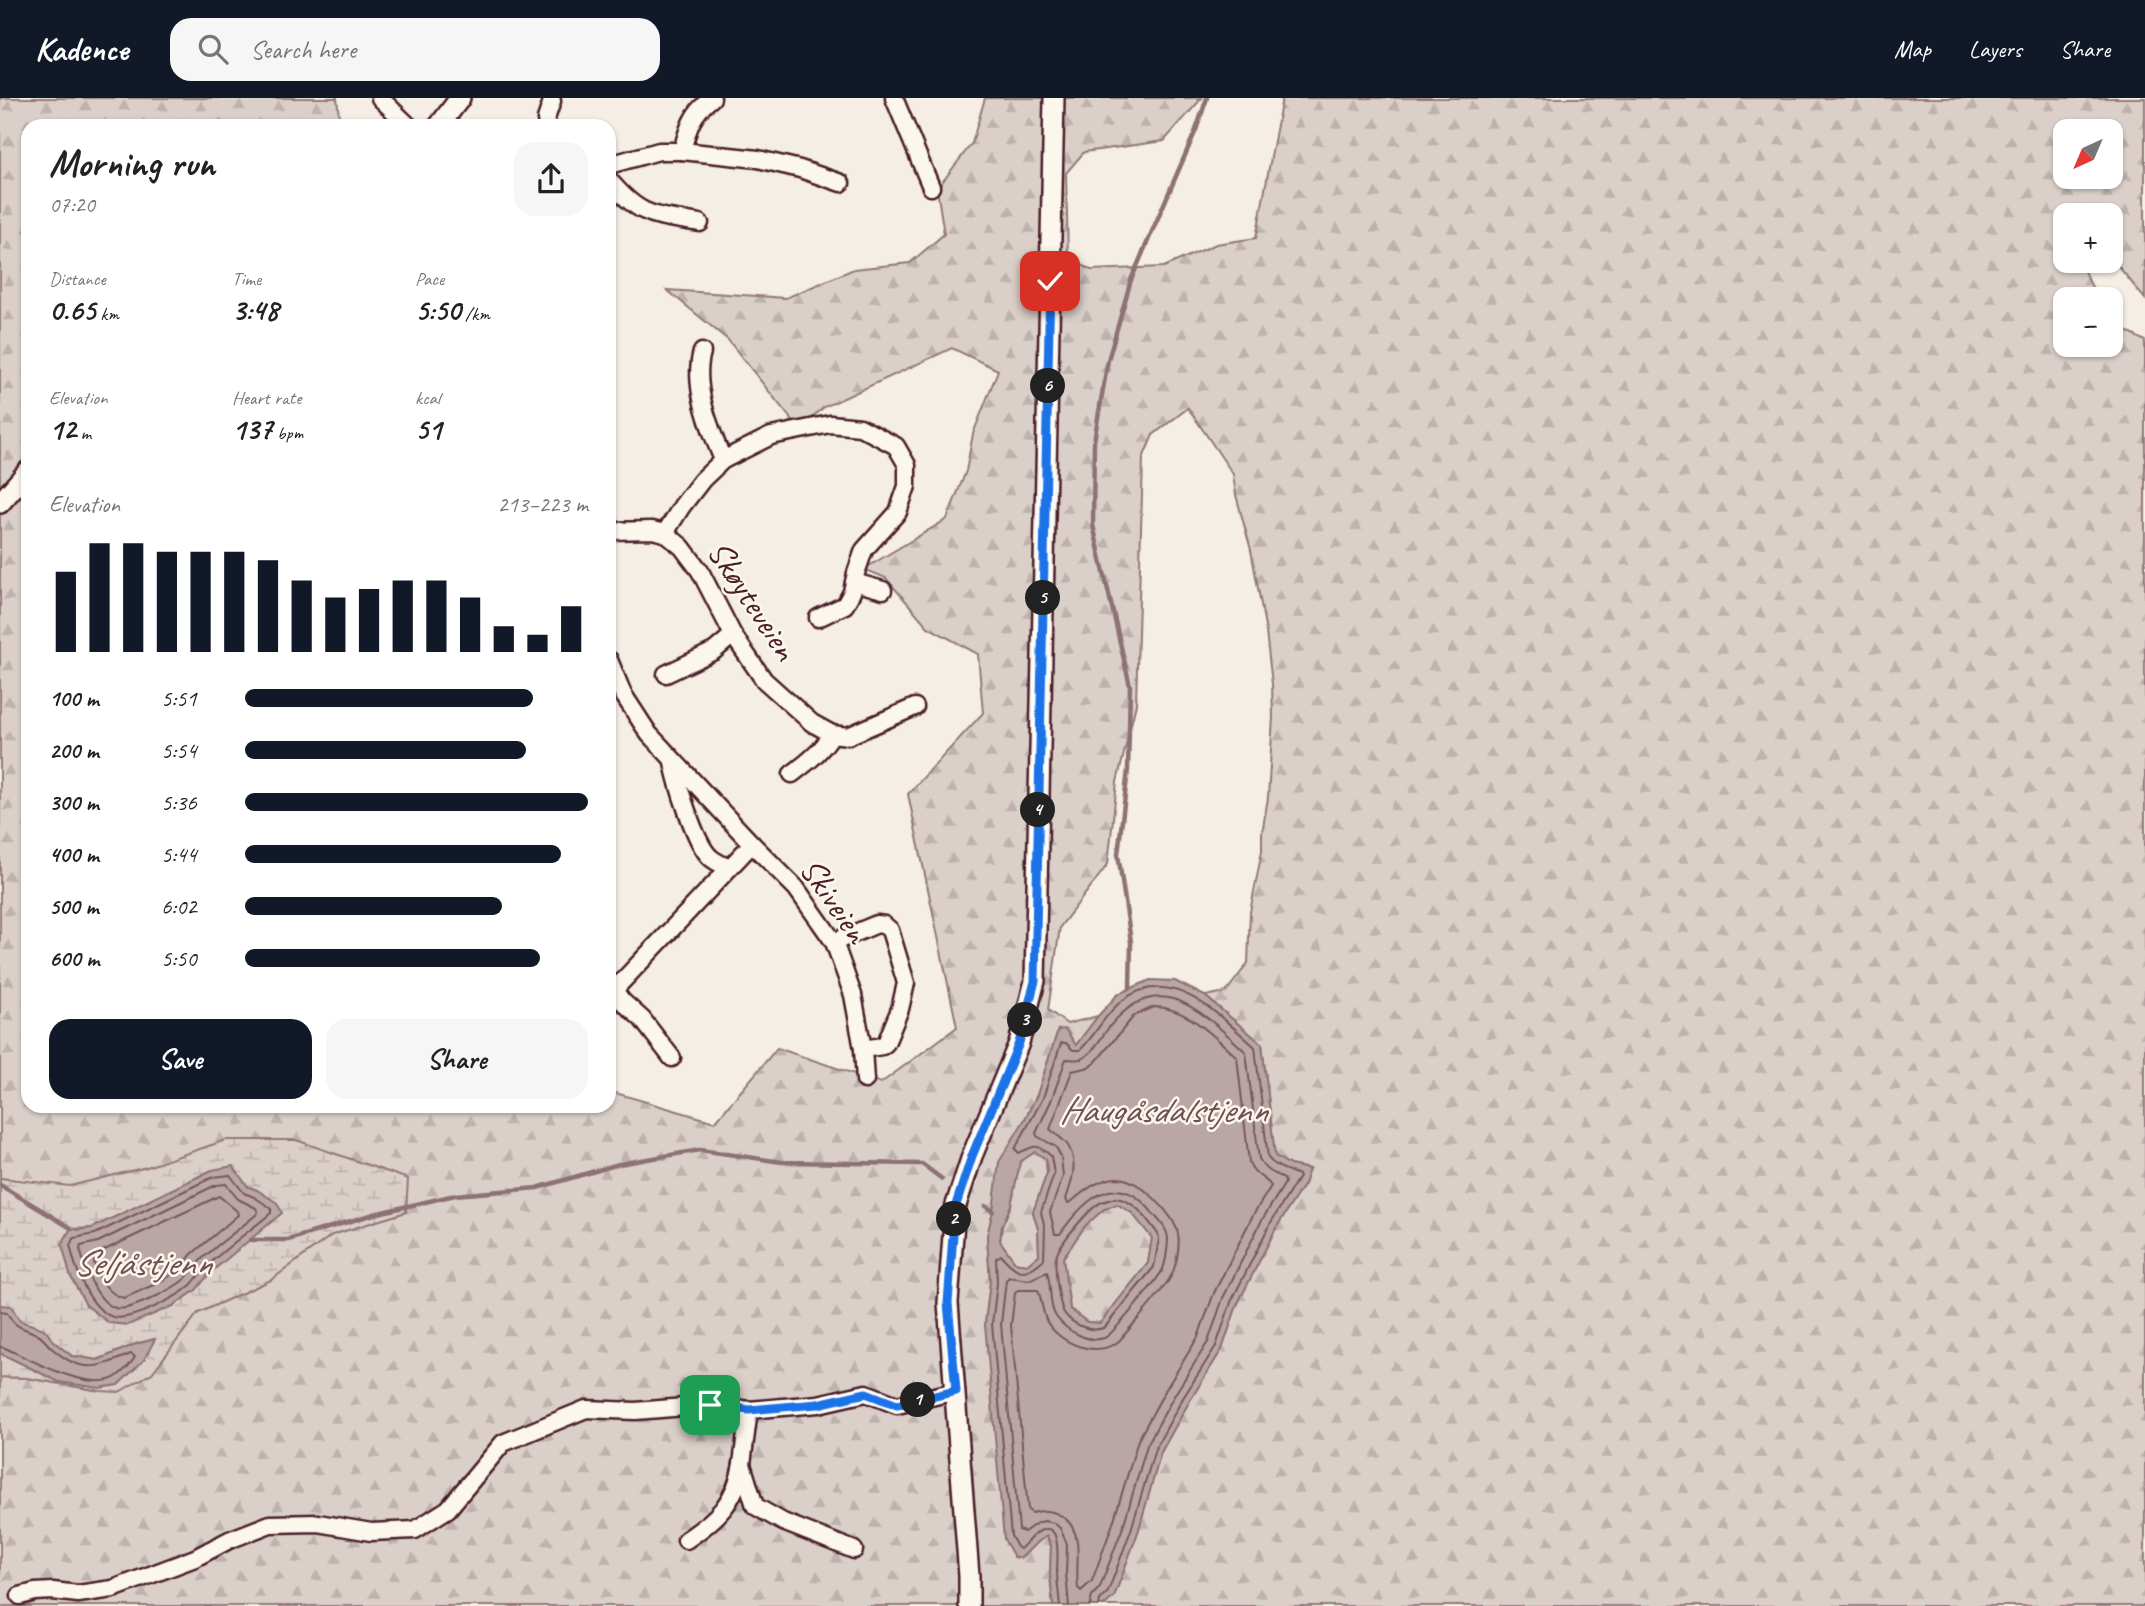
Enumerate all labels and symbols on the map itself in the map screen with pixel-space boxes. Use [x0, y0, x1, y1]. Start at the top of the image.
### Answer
north arrow [2053, 119, 2123, 189]
pin [1020, 251, 1080, 311]
pin: 6 [1030, 368, 1066, 404]
street label: Skøyteveien [697, 532, 809, 670]
pin: 5 [1026, 580, 1060, 616]
pin: 4 [1020, 792, 1056, 828]
street label: Skiveien [790, 849, 881, 954]
pin: 3 [1007, 1002, 1042, 1038]
water label: Haugåsdalstjenn [1059, 1086, 1270, 1133]
pin: 2 [936, 1202, 972, 1236]
water label: Seljåstjenn [73, 1239, 214, 1286]
pin [680, 1375, 740, 1435]
pin: 1 [900, 1382, 936, 1418]

